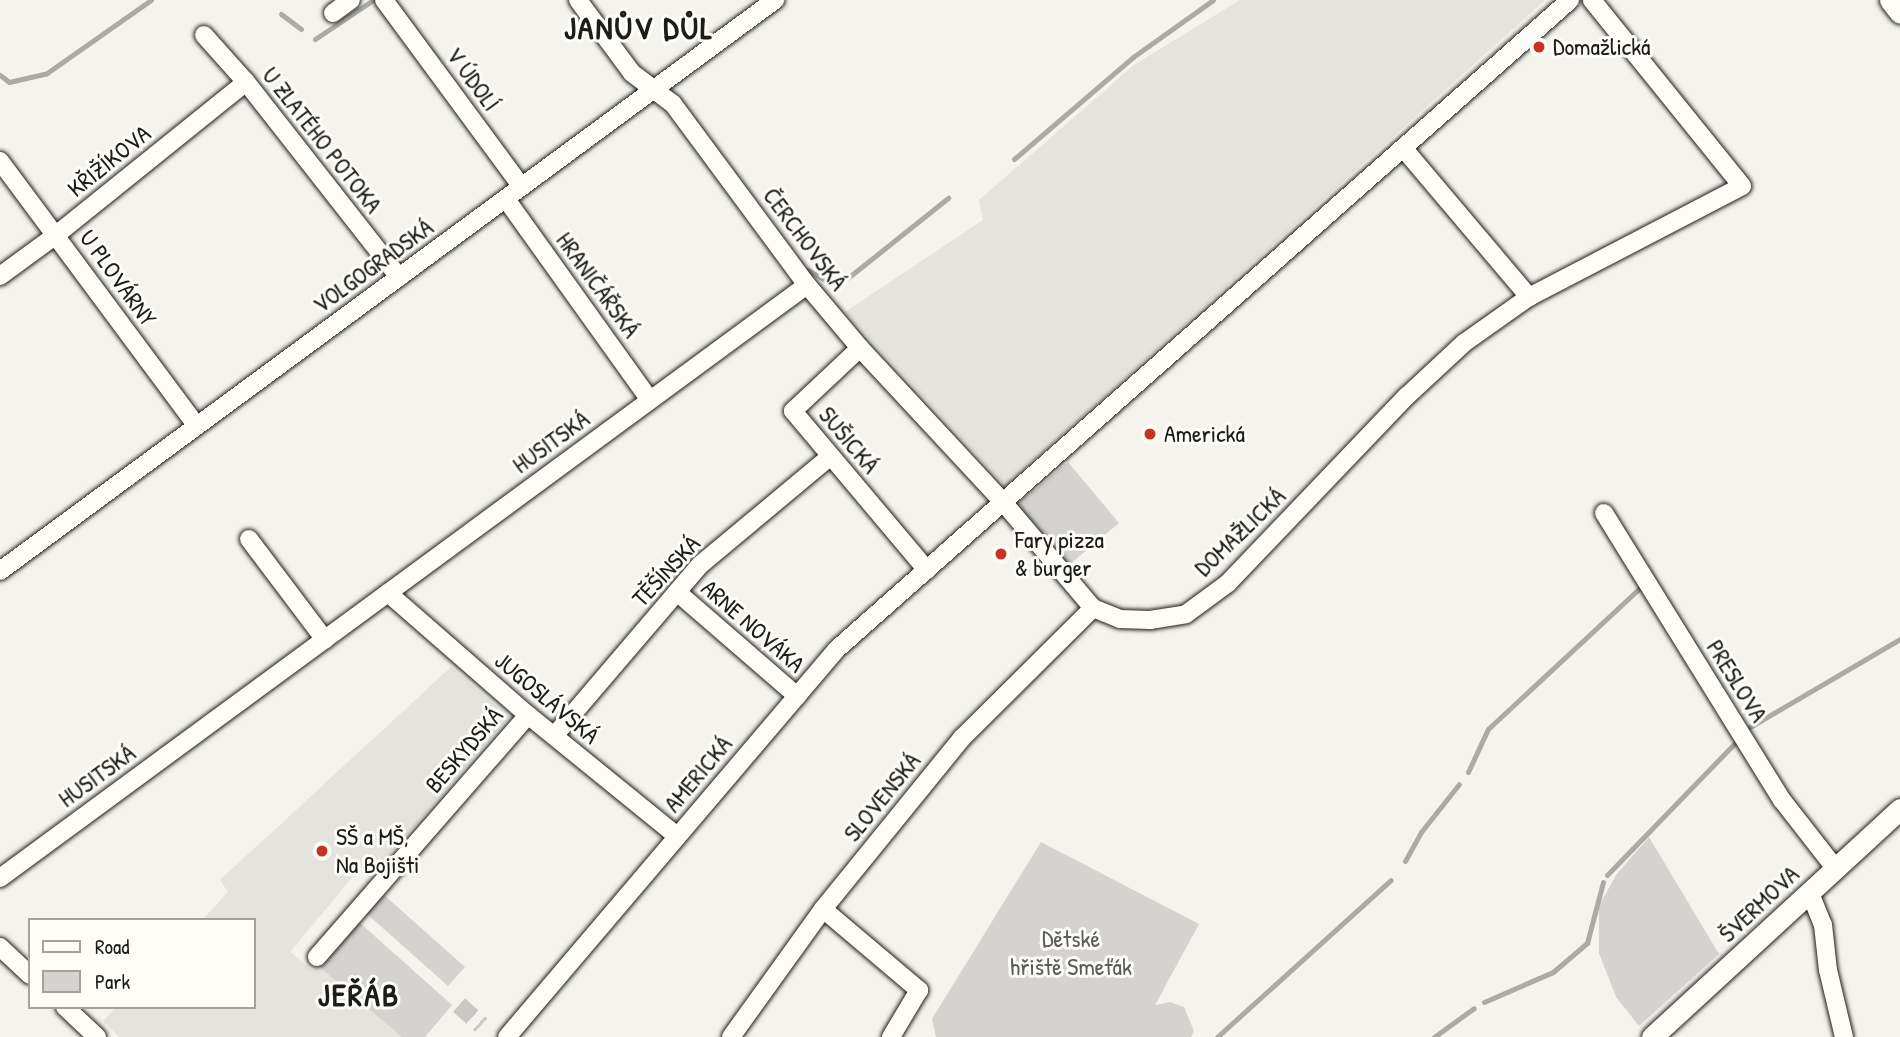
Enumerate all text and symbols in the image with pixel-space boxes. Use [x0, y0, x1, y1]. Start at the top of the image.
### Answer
district label: JANŮV DŮL [565, 9, 713, 47]
place label: Domažlická [1553, 33, 1651, 61]
marker: Domažlická [1531, 39, 1547, 55]
street label: V ÚDOLÍ [440, 42, 506, 116]
street label: U ZLATÉHO POTOKA [256, 61, 388, 219]
street label: KŘIŽÍKOVA [62, 119, 156, 203]
street label: ČERCHOVSKÁ [757, 182, 853, 296]
street label: VOLGOGRADSKÁ [307, 213, 439, 319]
street label: U PLOVÁRNY [73, 224, 163, 332]
street label: HRANIČÁŘSKÁ [550, 227, 646, 343]
street label: SUŠICKÁ [813, 401, 885, 479]
street label: HUSITSKÁ [507, 405, 595, 479]
place label: Americká [1164, 420, 1245, 448]
marker: Americká [1142, 426, 1158, 442]
street label: DOMAŽLICKÁ [1189, 482, 1291, 582]
place label: Fary pizza & burger [1015, 526, 1104, 582]
street label: TĚŠÍNSKÁ [626, 530, 706, 612]
marker: Fary pizza & burger [993, 546, 1009, 562]
street label: ARNE NOVÁKA [696, 573, 810, 679]
street label: PRESLOVA [1701, 635, 1773, 727]
street label: JUGOSLÁVSKÁ [489, 646, 605, 750]
street label: BESKYDSKÁ [419, 701, 509, 799]
street label: AMERICKÁ [658, 730, 738, 818]
street label: HUSITSKÁ [53, 739, 141, 813]
street label: SLOVENSKÁ [838, 747, 926, 847]
place label: SŠ a MŠ, Na Bojišti [336, 823, 419, 879]
marker: SŠ a MŠ, Na Bojišti [314, 843, 330, 859]
street label: ŠVERMOVA [1713, 860, 1805, 948]
legend [28, 918, 256, 1009]
park label: Dětské hřiště Smeťák [1010, 925, 1132, 981]
text: Road [95, 932, 129, 961]
text: Park [95, 967, 130, 996]
district label: JEŘÁB [318, 976, 400, 1014]

